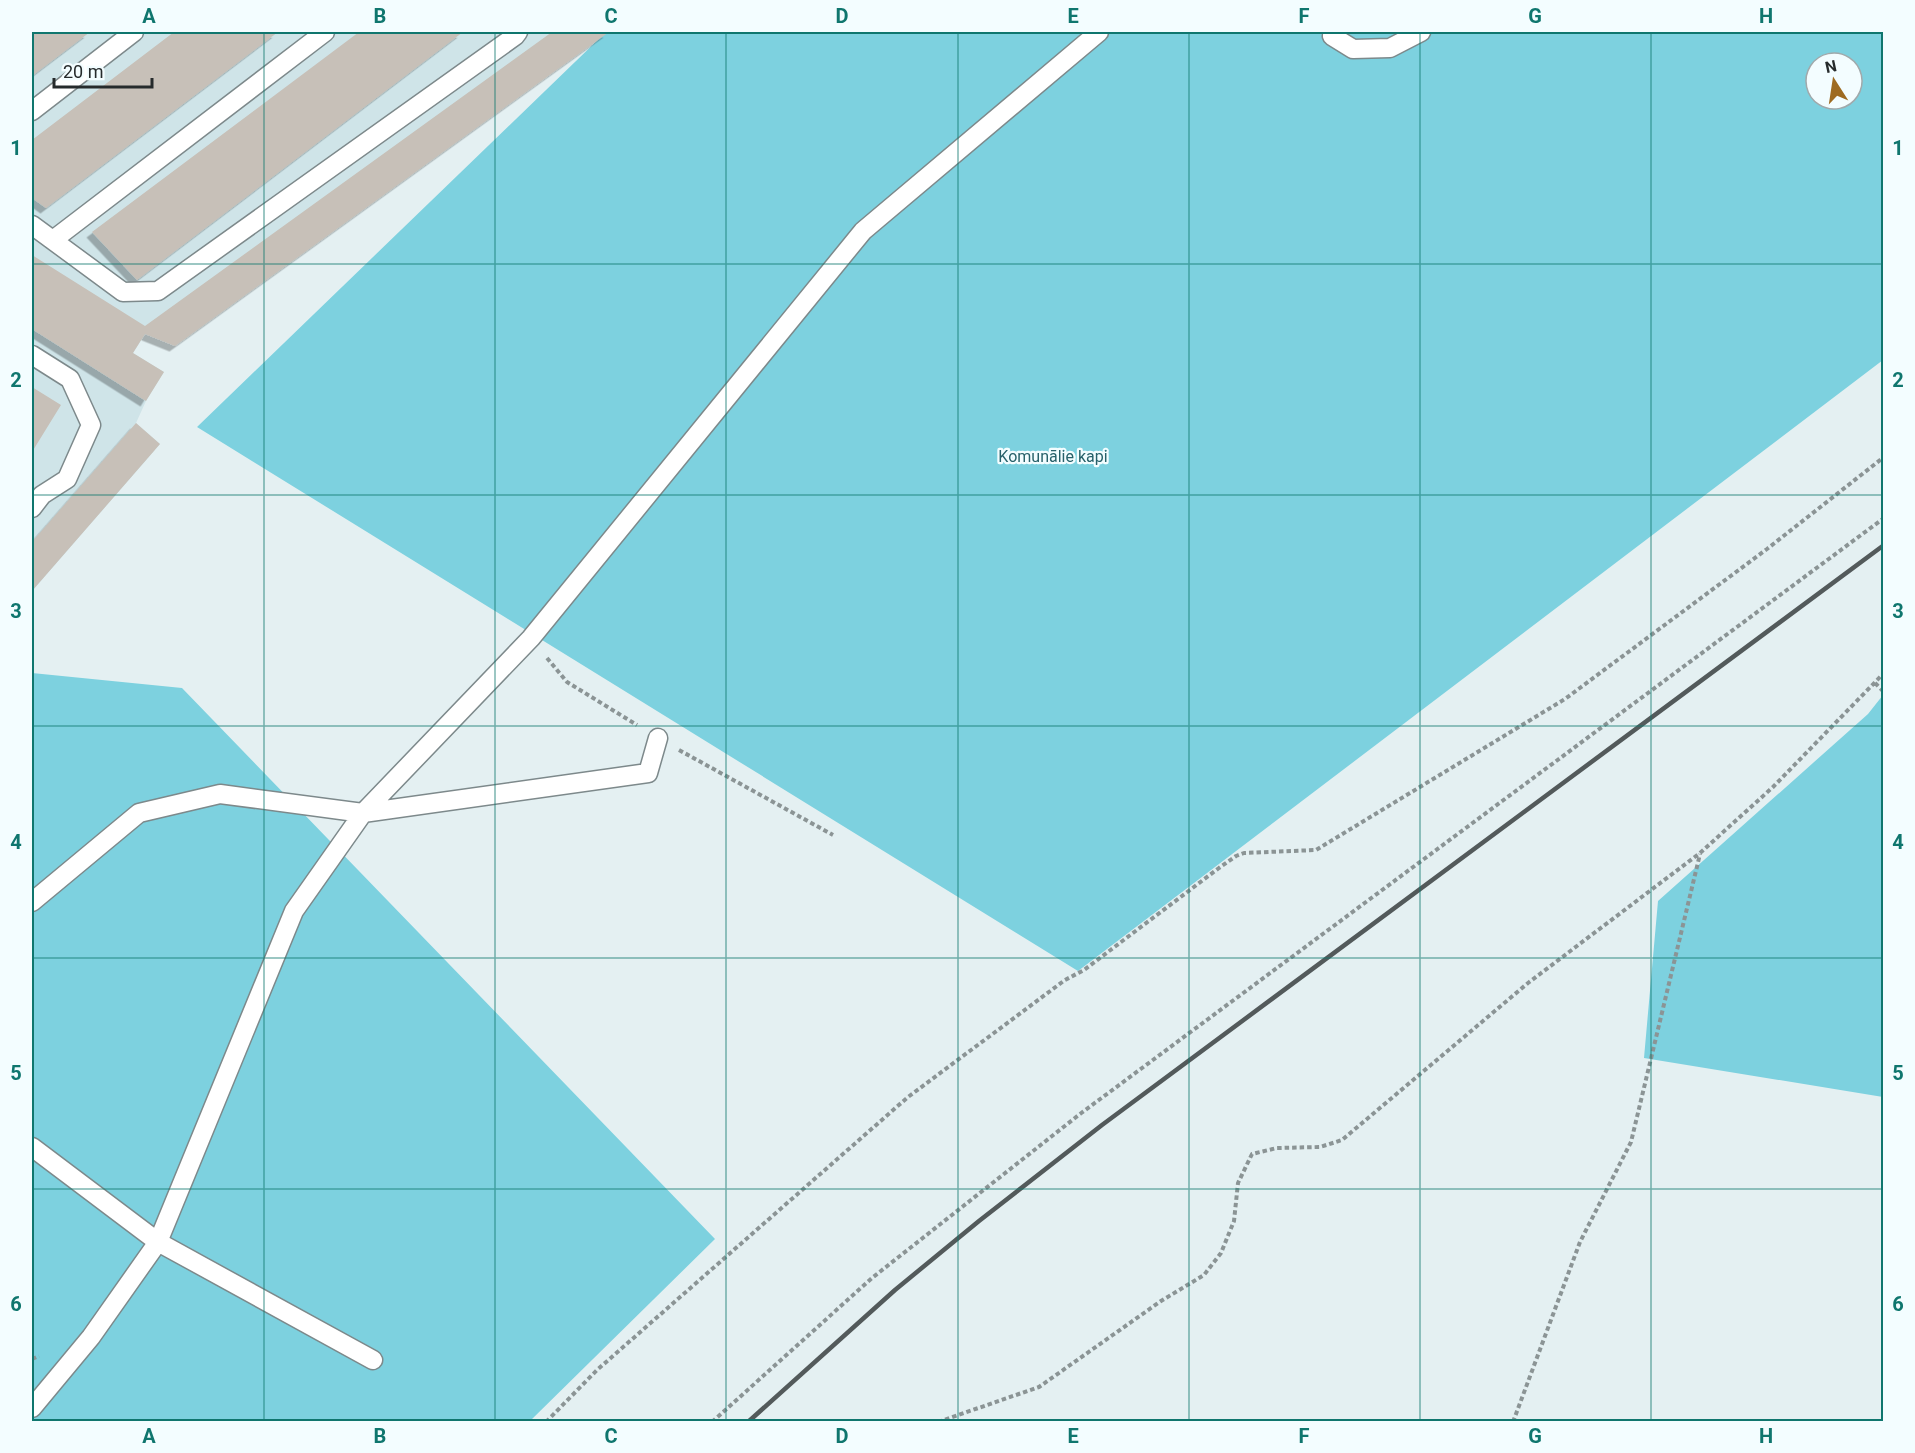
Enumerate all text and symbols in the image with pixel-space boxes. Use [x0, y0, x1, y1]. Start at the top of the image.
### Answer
text: A [142, 4, 156, 28]
text: B [374, 4, 386, 28]
text: C [604, 4, 618, 28]
text: D [836, 4, 849, 28]
text: E [1067, 4, 1079, 28]
text: F [1299, 4, 1310, 28]
text: G [1528, 4, 1542, 28]
text: H [1759, 4, 1773, 28]
scale bar [54, 51, 152, 89]
north arrow [1804, 51, 1864, 111]
text: N [1823, 56, 1838, 77]
text: 20 m [63, 61, 103, 82]
text: 1 [10, 136, 22, 160]
text: 1 [1892, 136, 1904, 160]
text: 2 [10, 368, 22, 392]
text: 2 [1892, 368, 1904, 392]
park label: Komunālie kapi [998, 447, 1108, 466]
text: 3 [10, 599, 22, 623]
text: 3 [1892, 599, 1904, 623]
text: 4 [10, 830, 22, 854]
text: 4 [1892, 830, 1904, 854]
text: 5 [10, 1061, 22, 1085]
text: 5 [1892, 1061, 1904, 1085]
text: 6 [10, 1292, 22, 1316]
text: 6 [1892, 1292, 1904, 1316]
text: A [142, 1424, 156, 1448]
text: B [374, 1424, 386, 1448]
text: C [604, 1424, 618, 1448]
text: D [836, 1424, 849, 1448]
text: E [1067, 1424, 1079, 1448]
text: F [1299, 1424, 1310, 1448]
text: G [1528, 1424, 1542, 1448]
text: H [1759, 1424, 1773, 1448]

